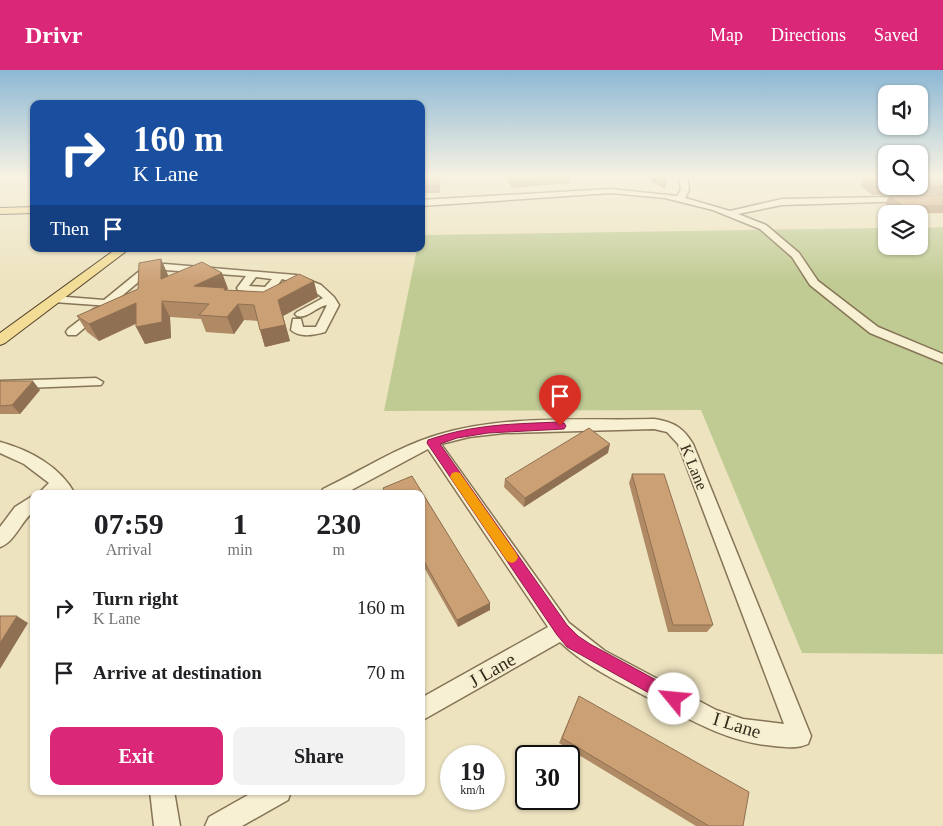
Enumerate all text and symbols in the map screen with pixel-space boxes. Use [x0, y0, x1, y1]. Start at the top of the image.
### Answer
text: Drivr [25, 22, 82, 48]
text: Map [710, 25, 743, 45]
text: Directions [771, 25, 846, 45]
text: Saved [874, 25, 918, 45]
map controls [878, 85, 928, 255]
button: sound [878, 85, 928, 135]
icon: right [50, 120, 115, 185]
text: 160 m [133, 120, 223, 159]
button: search [878, 145, 928, 195]
text: K Lane [133, 161, 198, 186]
button: layers [878, 205, 928, 255]
icon: arrive [99, 215, 127, 243]
text: Then [50, 218, 89, 239]
pin [539, 375, 581, 426]
icon: arrive [546, 382, 574, 410]
street label: K Lane [677, 442, 711, 492]
text: 07:59 [94, 507, 164, 540]
text: 1 [232, 507, 247, 540]
text: 230 [316, 507, 361, 540]
text: Arrival [106, 541, 152, 558]
text: min [228, 541, 252, 558]
text: m [332, 541, 345, 558]
text: Turn right [93, 588, 178, 609]
icon: right [50, 594, 78, 622]
text: 160 m [357, 597, 405, 618]
text: K Lane [93, 610, 141, 627]
street label: J Lane [465, 648, 519, 692]
icon: arrive [50, 659, 78, 687]
text: Arrive at destination [93, 662, 262, 683]
text: 70 m [366, 662, 405, 683]
position arrow [647, 672, 699, 724]
street label: I Lane [710, 708, 764, 742]
button: Exit [50, 727, 223, 785]
button: Share [233, 727, 405, 785]
speed limit sign: 30 [515, 745, 580, 810]
text: 19 [460, 758, 485, 785]
text: km/h [460, 783, 485, 797]

